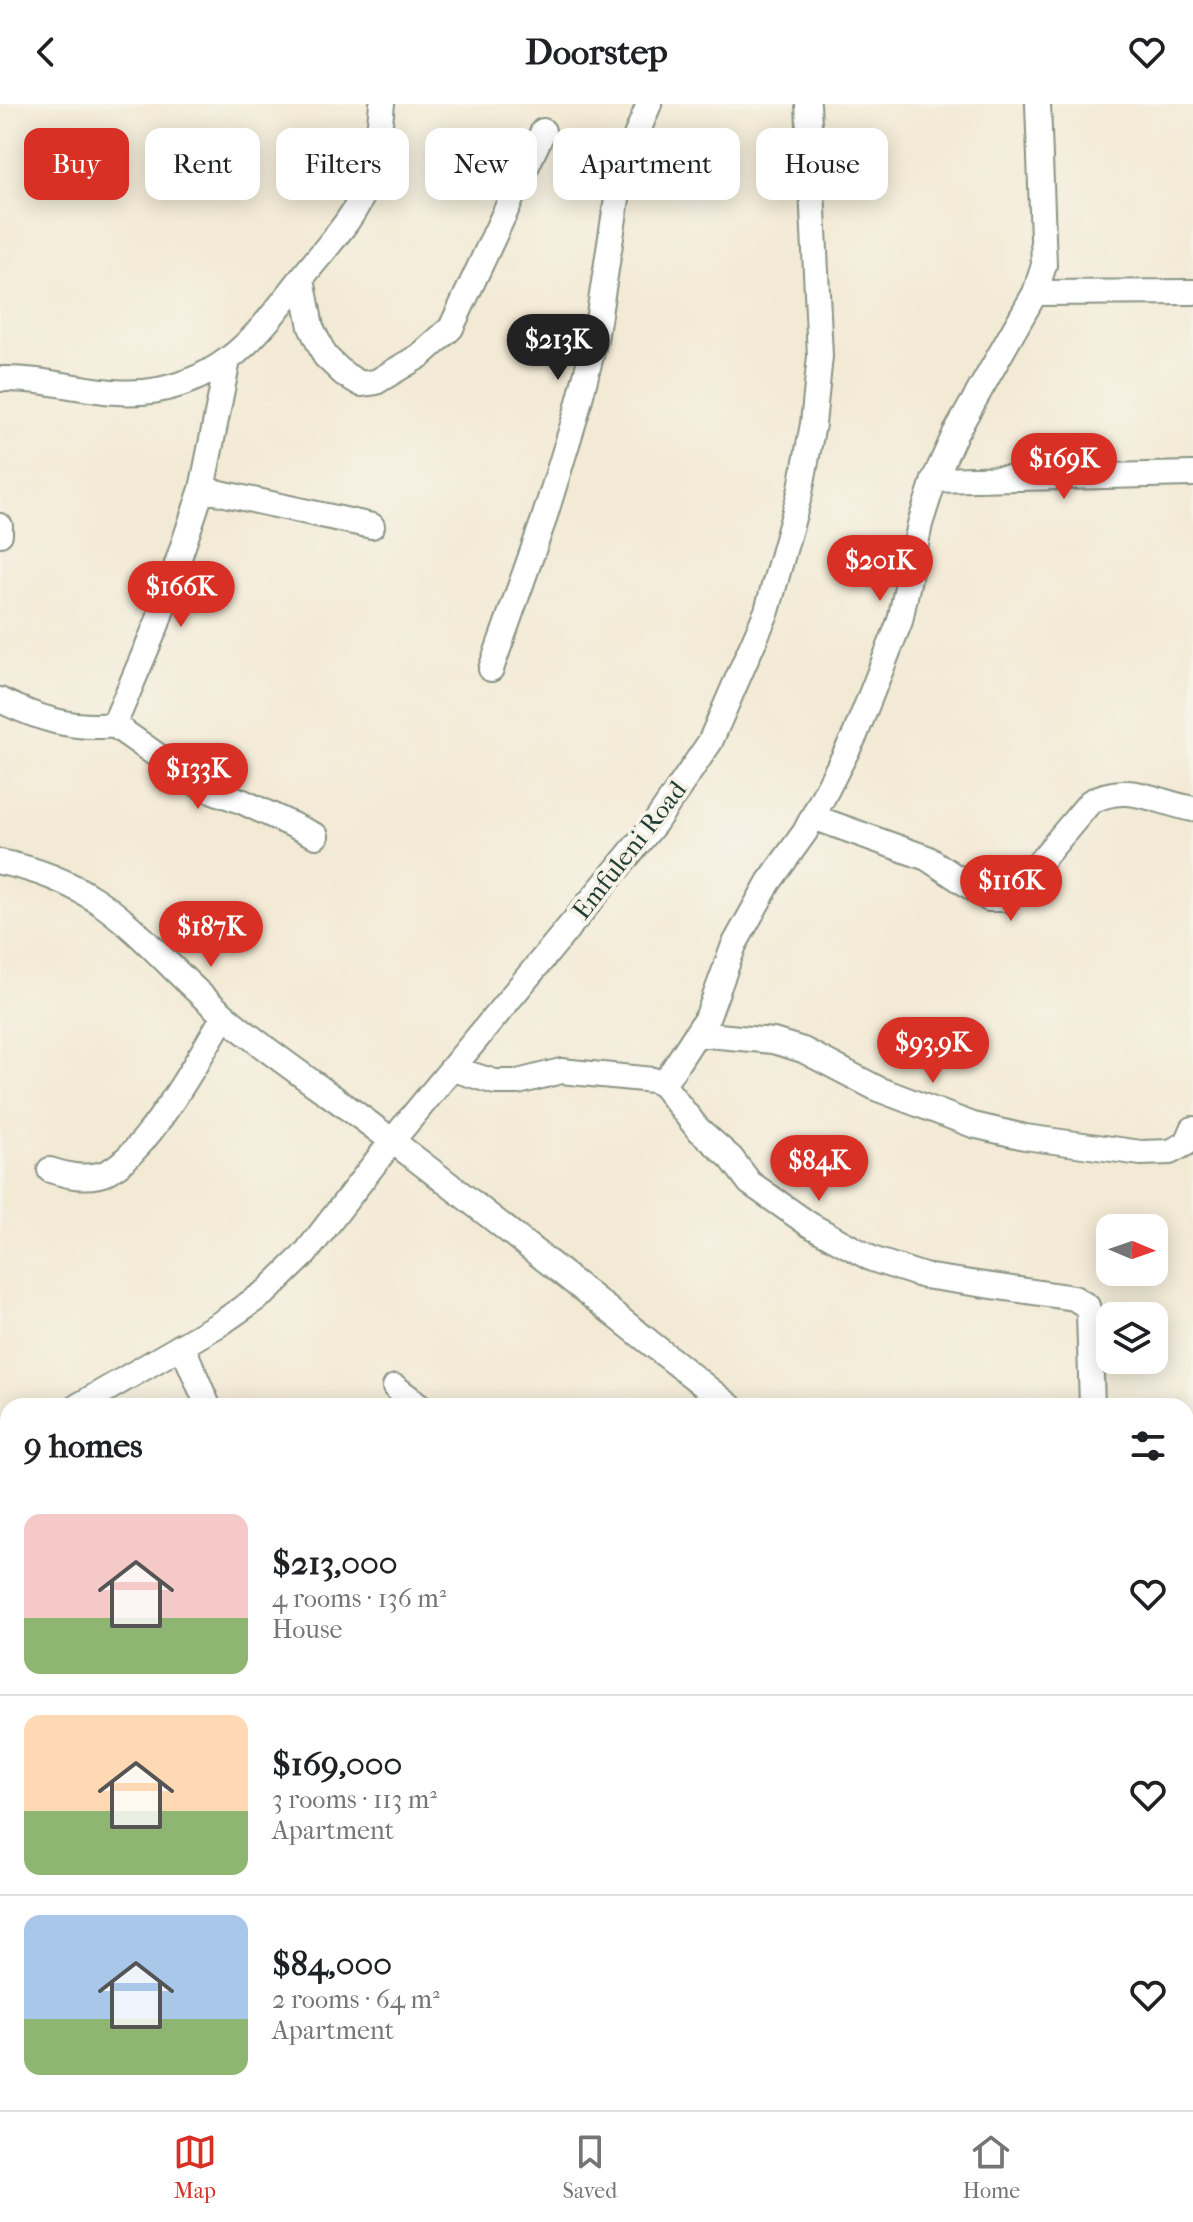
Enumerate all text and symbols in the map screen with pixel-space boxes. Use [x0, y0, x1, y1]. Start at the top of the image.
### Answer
icon: back [24, 30, 68, 74]
icon: heart [1125, 30, 1169, 74]
text: Doorstep [525, 31, 668, 73]
chip: Buy [24, 128, 129, 200]
chip: Rent [145, 128, 260, 200]
chip: Filters [276, 128, 409, 200]
chip: New [425, 128, 537, 200]
chip: Apartment [553, 128, 740, 200]
chip: House [756, 128, 888, 200]
pin: $213K [502, 314, 614, 382]
text: $213K [525, 324, 591, 355]
pin: $169K [1008, 433, 1120, 501]
text: $169K [1029, 443, 1099, 474]
pin: $201K [824, 535, 936, 603]
text: $201K [845, 545, 915, 576]
pin: $166K [125, 561, 237, 629]
text: $166K [146, 571, 216, 602]
pin: $133K [142, 743, 254, 811]
text: $133K [166, 753, 230, 784]
street label: Emfuleni Road [566, 774, 694, 926]
pin: $116K [955, 855, 1067, 923]
text: $116K [978, 865, 1044, 896]
pin: $187K [155, 901, 267, 969]
text: $187K [177, 911, 245, 942]
pin: $93.9K [868, 1017, 998, 1085]
text: $93.9K [895, 1027, 971, 1058]
pin: $84K [772, 1135, 866, 1203]
text: $84K [788, 1145, 850, 1176]
north arrow [1096, 1214, 1168, 1286]
map controls [1096, 1214, 1168, 1374]
button: layers [1096, 1302, 1168, 1374]
icon: filters [1126, 1424, 1170, 1468]
text: 9 homes [24, 1426, 143, 1466]
text: $213,000 [272, 1543, 398, 1583]
icon: home [88, 1546, 184, 1642]
icon: heart [1126, 1572, 1170, 1616]
text: 4 rooms · 136 m² [272, 1583, 446, 1614]
text: House [272, 1614, 342, 1645]
text: $169,000 [272, 1744, 402, 1784]
icon: home [88, 1747, 184, 1843]
icon: heart [1126, 1773, 1170, 1817]
text: 3 rooms · 113 m² [272, 1784, 437, 1815]
text: Apartment [272, 1815, 394, 1846]
text: $84,000 [272, 1944, 392, 1984]
icon: home [88, 1947, 184, 2043]
icon: heart [1126, 1973, 1170, 2017]
text: 2 rooms · 64 m² [272, 1984, 440, 2015]
text: Apartment [272, 2015, 394, 2046]
tab: Map [173, 2130, 217, 2204]
tab: Saved [563, 2130, 617, 2204]
tab: Home [963, 2130, 1020, 2204]

